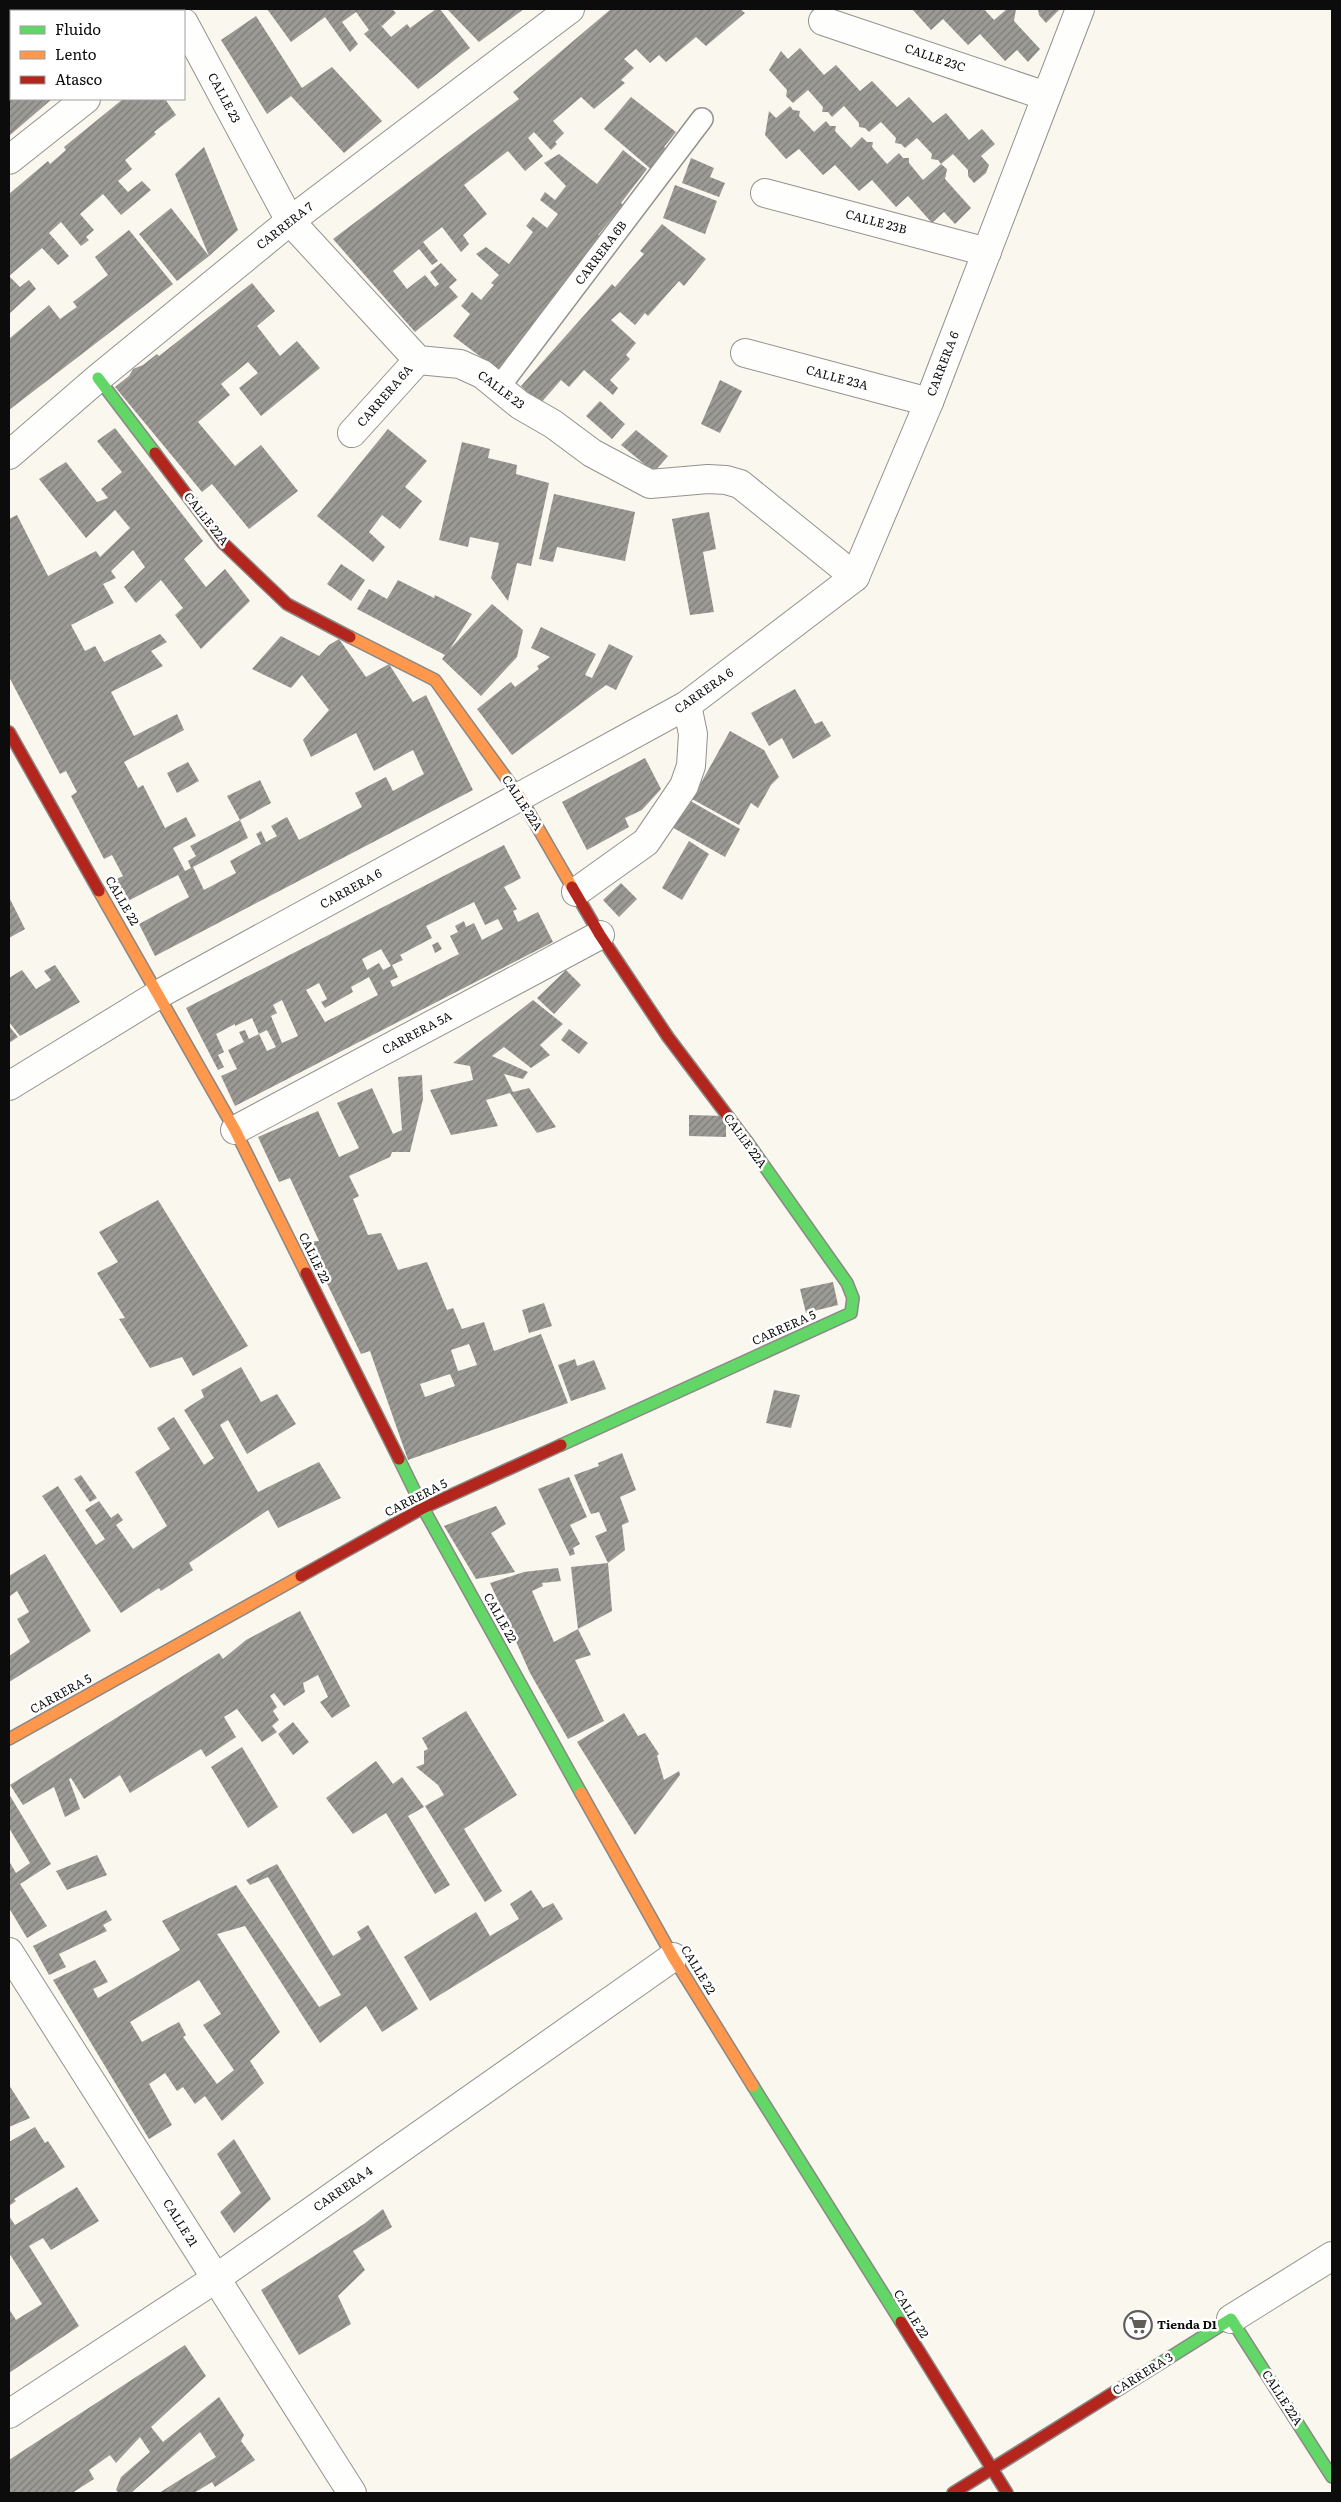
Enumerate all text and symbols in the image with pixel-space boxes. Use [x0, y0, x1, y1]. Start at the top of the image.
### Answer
legend [10, 10, 185, 100]
text: Fluido [55, 17, 101, 40]
street label: CALLE 23C [902, 38, 968, 76]
text: Lento [55, 42, 97, 65]
text: Atasco [55, 67, 102, 90]
street label: CALLE 23 [204, 69, 246, 126]
street label: CARRERA 7 [252, 197, 317, 253]
street label: CALLE 23B [844, 204, 909, 238]
street label: CARRERA 6B [570, 216, 630, 288]
street label: CARRERA 6 [921, 328, 963, 399]
street label: CARRERA 6A [352, 360, 416, 430]
street label: CALLE 23A [804, 360, 871, 394]
street label: CALLE 23 [474, 365, 529, 413]
street label: CALLE 22A [180, 488, 233, 549]
street label: CARRERA 6 [670, 663, 737, 717]
street label: CALLE 22A [498, 771, 548, 834]
street label: CARRERA 6 [316, 863, 385, 913]
street label: CALLE 22 [101, 872, 144, 929]
street label: CARRERA 5A [378, 1006, 455, 1058]
street label: CALLE 22A [720, 1110, 772, 1171]
street label: CALLE 22 [295, 1229, 335, 1286]
street label: CARRERA 5 [749, 1305, 818, 1349]
street label: CARRERA 5 [381, 1474, 450, 1521]
street label: CALLE 22 [480, 1589, 522, 1646]
street label: CARRERA 5 [26, 1669, 95, 1717]
street label: CALLE 22 [677, 1942, 721, 1997]
street label: CARRERA 4 [309, 2161, 376, 2215]
street label: CALLE 21 [159, 2195, 203, 2250]
street label: CALLE 22 [890, 2286, 934, 2341]
supermarket icon: Tienda D1 [1123, 2310, 1153, 2340]
place label: Tienda D1 [1157, 2315, 1217, 2333]
street label: CARRERA 3 [1109, 2347, 1176, 2399]
street label: CALLE 22A [1258, 2366, 1308, 2429]

